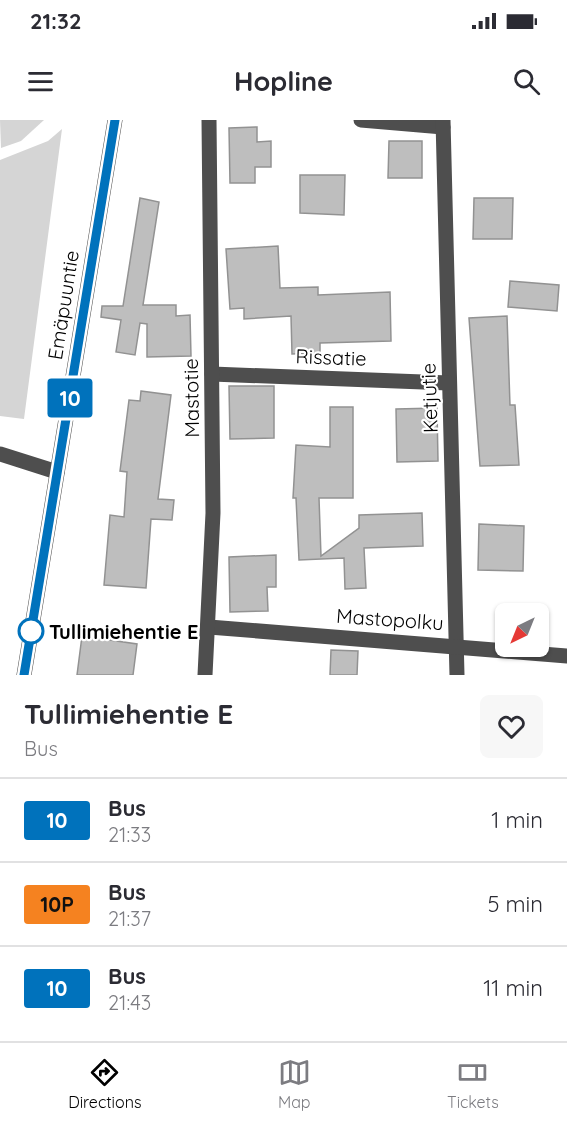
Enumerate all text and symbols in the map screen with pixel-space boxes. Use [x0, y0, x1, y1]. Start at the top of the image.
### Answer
text: 21:32 [30, 7, 81, 35]
text: Hopline [234, 64, 333, 98]
icon: menu [24, 65, 57, 98]
icon: search [510, 65, 543, 98]
street label: Emäpuuntie [42, 248, 84, 362]
street label: Rissatie [295, 343, 367, 371]
street label: Mastotie [178, 358, 204, 438]
street label: Ketjutie [415, 362, 443, 434]
line badge: 10 [43, 378, 97, 418]
text: 10 [59, 385, 81, 411]
street label: Mastopolku [335, 603, 445, 635]
north arrow [495, 603, 549, 657]
map controls [495, 603, 549, 657]
marker: Tullimiehentie E [18, 618, 44, 644]
place label: Tullimiehentie E [49, 619, 199, 644]
button: heart [480, 695, 543, 758]
text: Tullimiehentie E [24, 696, 233, 731]
text: Bus [24, 736, 58, 761]
text: Bus [108, 794, 146, 822]
text: 1 min [491, 806, 543, 834]
text: 10 [46, 807, 68, 833]
text: 21:33 [108, 822, 151, 847]
text: Bus [108, 878, 146, 906]
text: 5 min [488, 890, 543, 918]
text: 10P [40, 891, 74, 917]
text: 21:37 [108, 906, 151, 931]
text: Bus [108, 962, 146, 990]
text: 11 min [483, 974, 543, 1002]
text: 10 [46, 975, 68, 1001]
text: 21:43 [108, 990, 151, 1015]
tab: Directions [68, 1056, 141, 1112]
tab: Map [278, 1056, 311, 1112]
tab: Tickets [447, 1056, 499, 1112]

